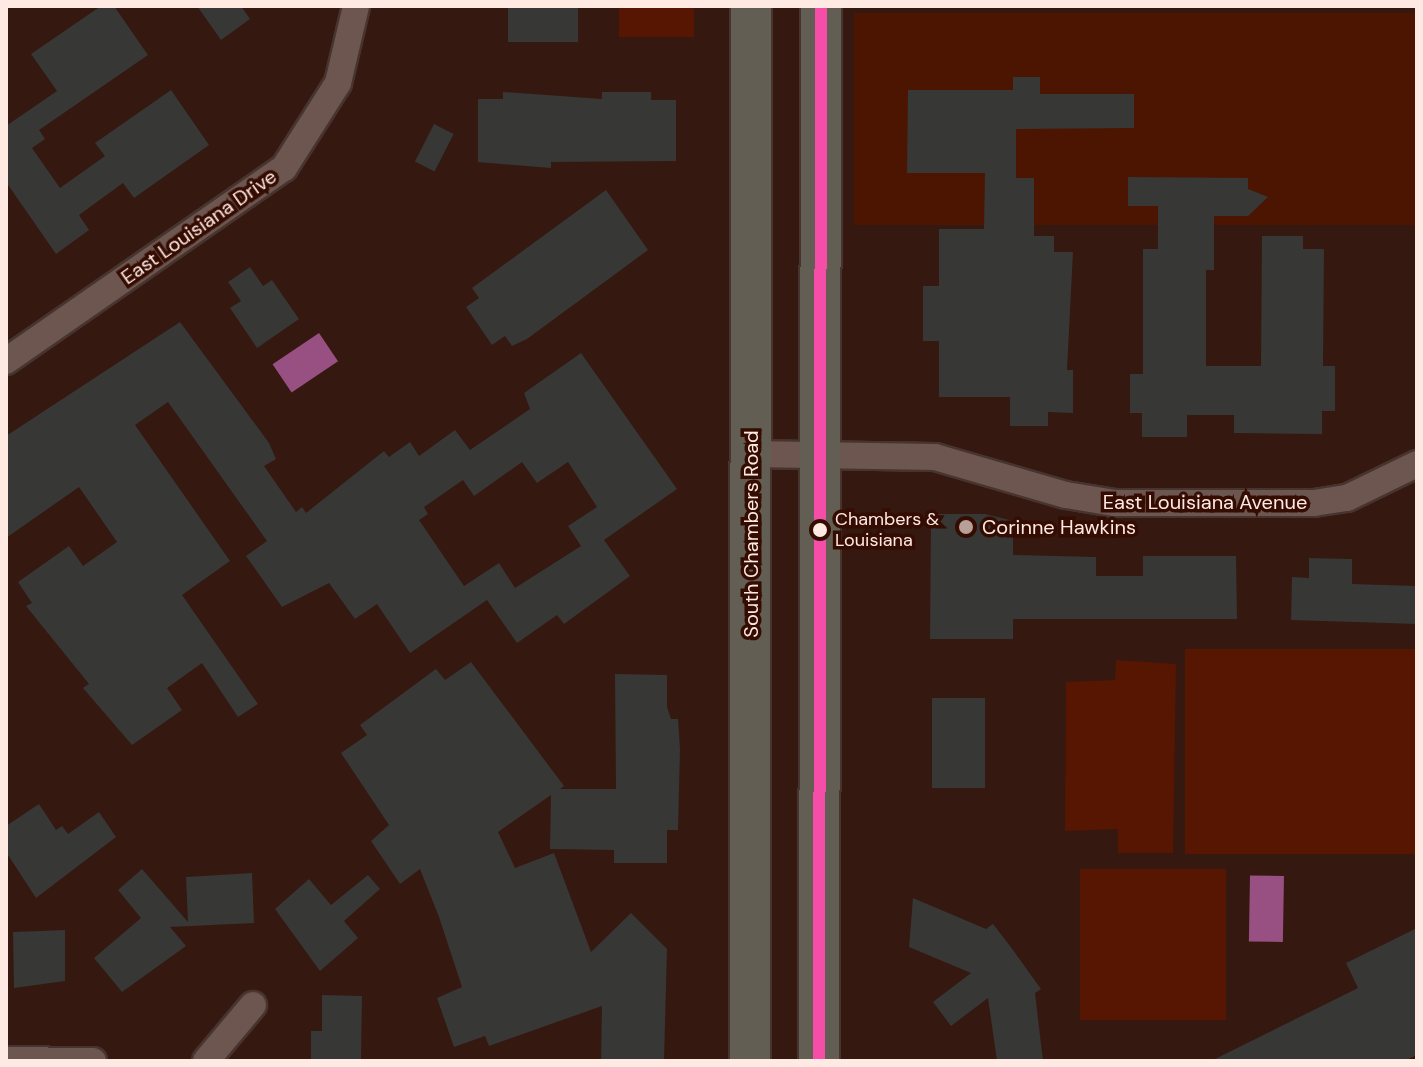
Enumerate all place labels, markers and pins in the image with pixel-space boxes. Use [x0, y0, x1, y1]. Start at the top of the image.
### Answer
place label: Chambers & Louisiana [835, 509, 939, 552]
place label: Corinne Hawkins [982, 515, 1136, 539]
marker: Corinne Hawkins [957, 518, 975, 536]
marker: Chambers & Louisiana [812, 522, 828, 538]

